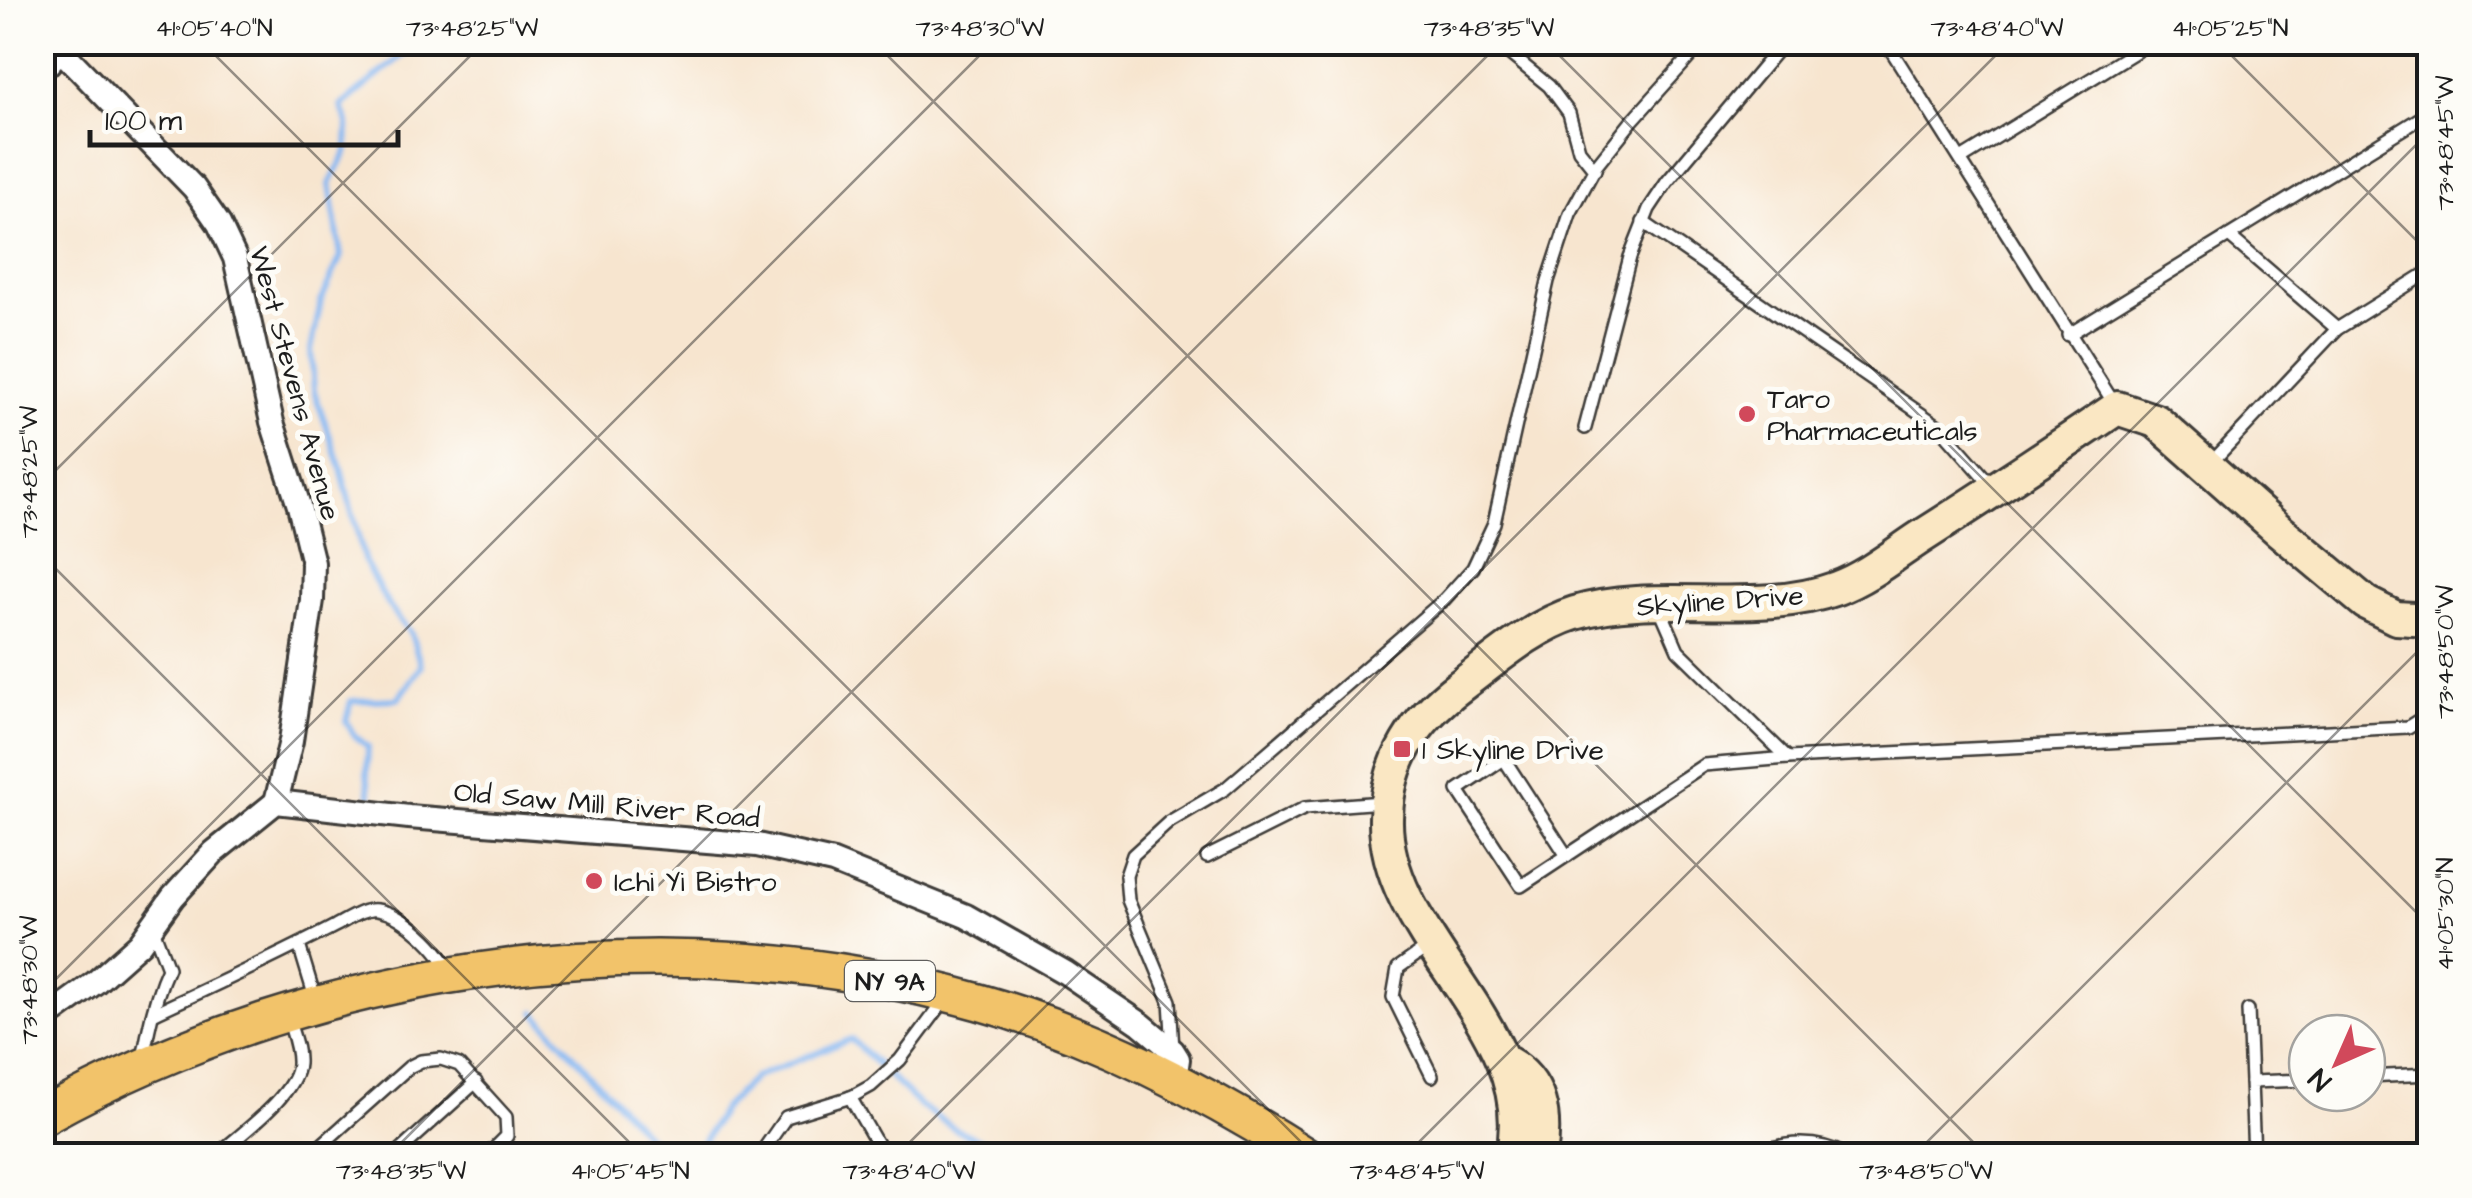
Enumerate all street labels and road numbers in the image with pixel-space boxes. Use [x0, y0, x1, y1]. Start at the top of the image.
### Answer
street label: West Stevens Avenue [239, 242, 350, 525]
street label: Skyline Drive [1635, 576, 1805, 629]
street label: Old Saw Mill River Road [452, 773, 762, 838]
road number: NY 9A [845, 961, 935, 1001]

